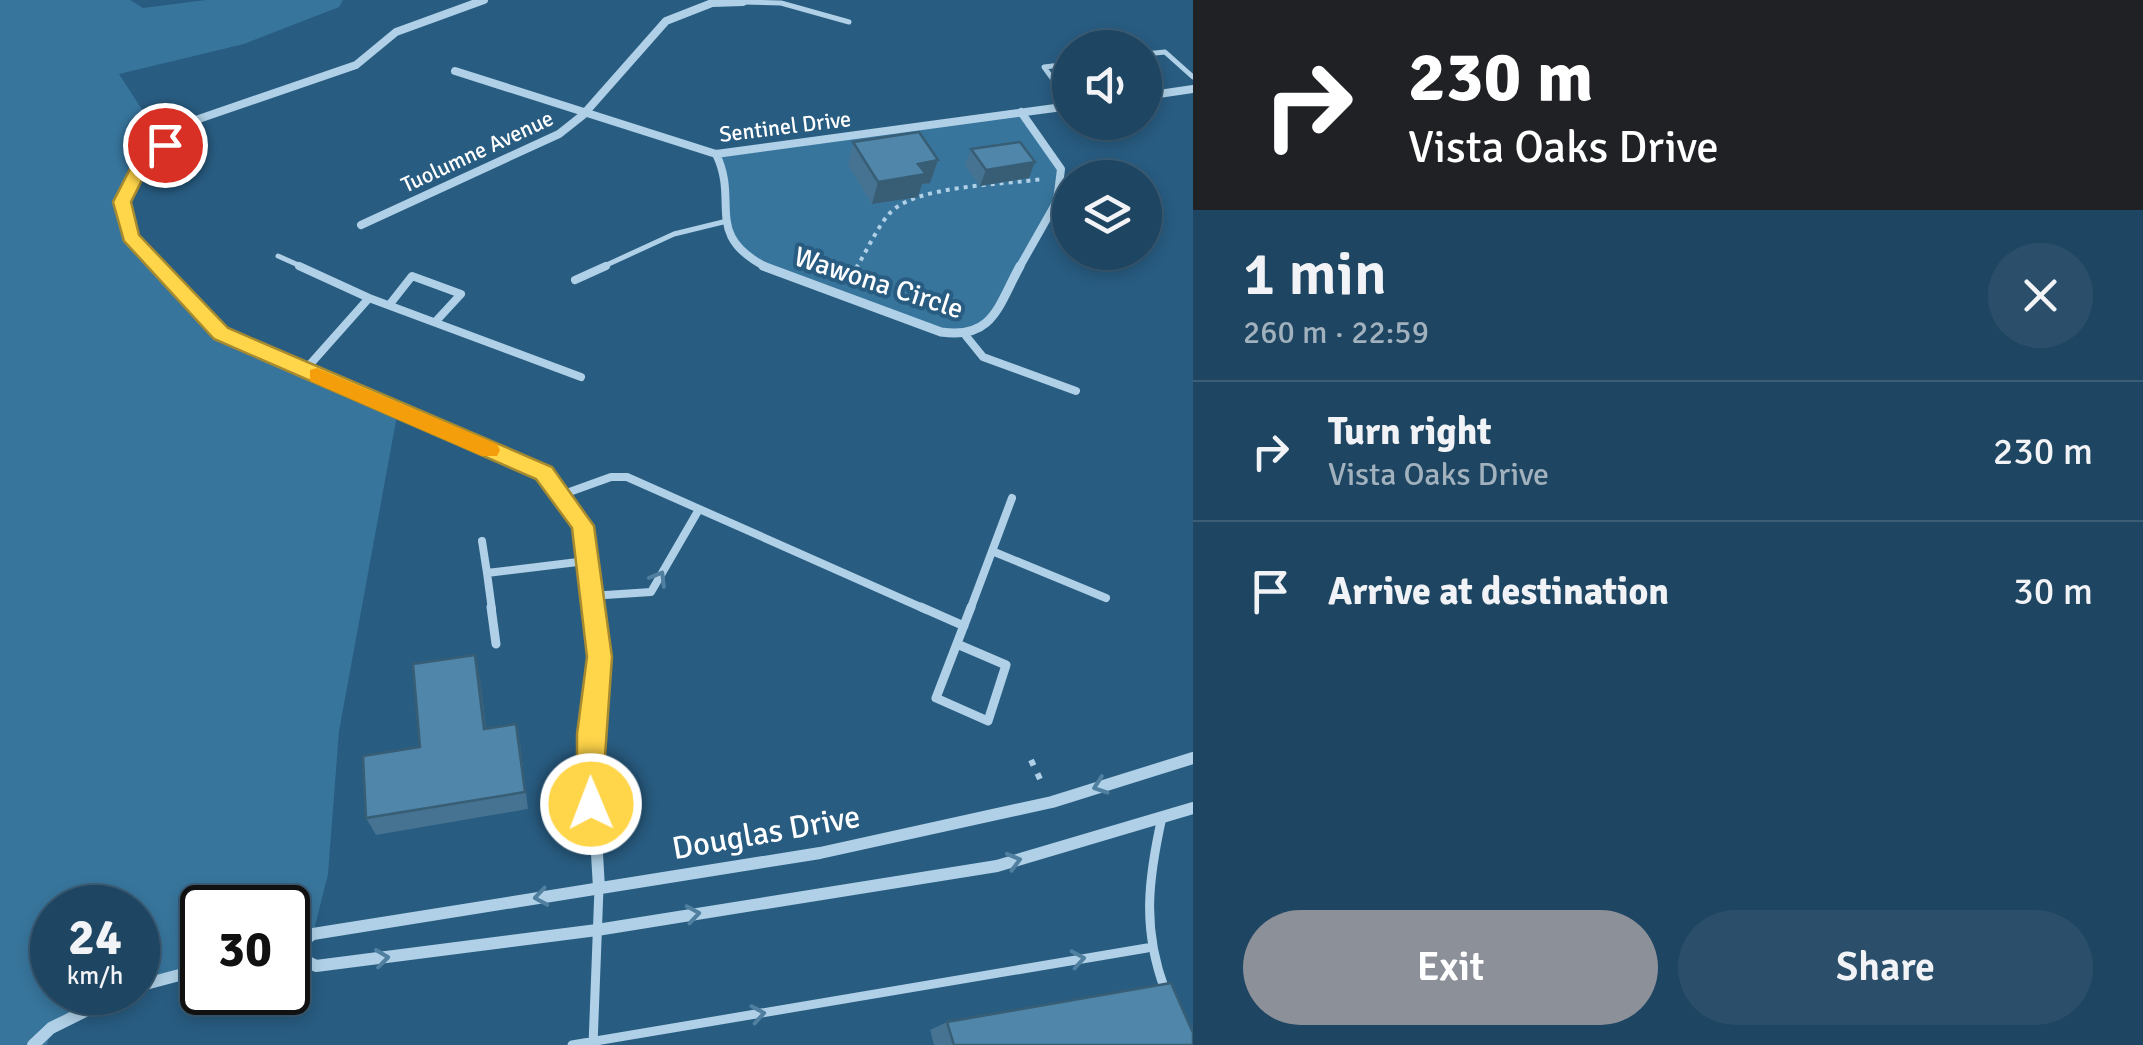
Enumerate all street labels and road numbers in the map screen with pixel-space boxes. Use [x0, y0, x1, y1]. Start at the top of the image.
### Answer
street label: Tuolumne Avenue [397, 104, 558, 199]
street label: Sentinel Drive [718, 105, 853, 148]
street label: Wawona Circle [790, 240, 968, 326]
street label: Douglas Drive [669, 797, 863, 868]

